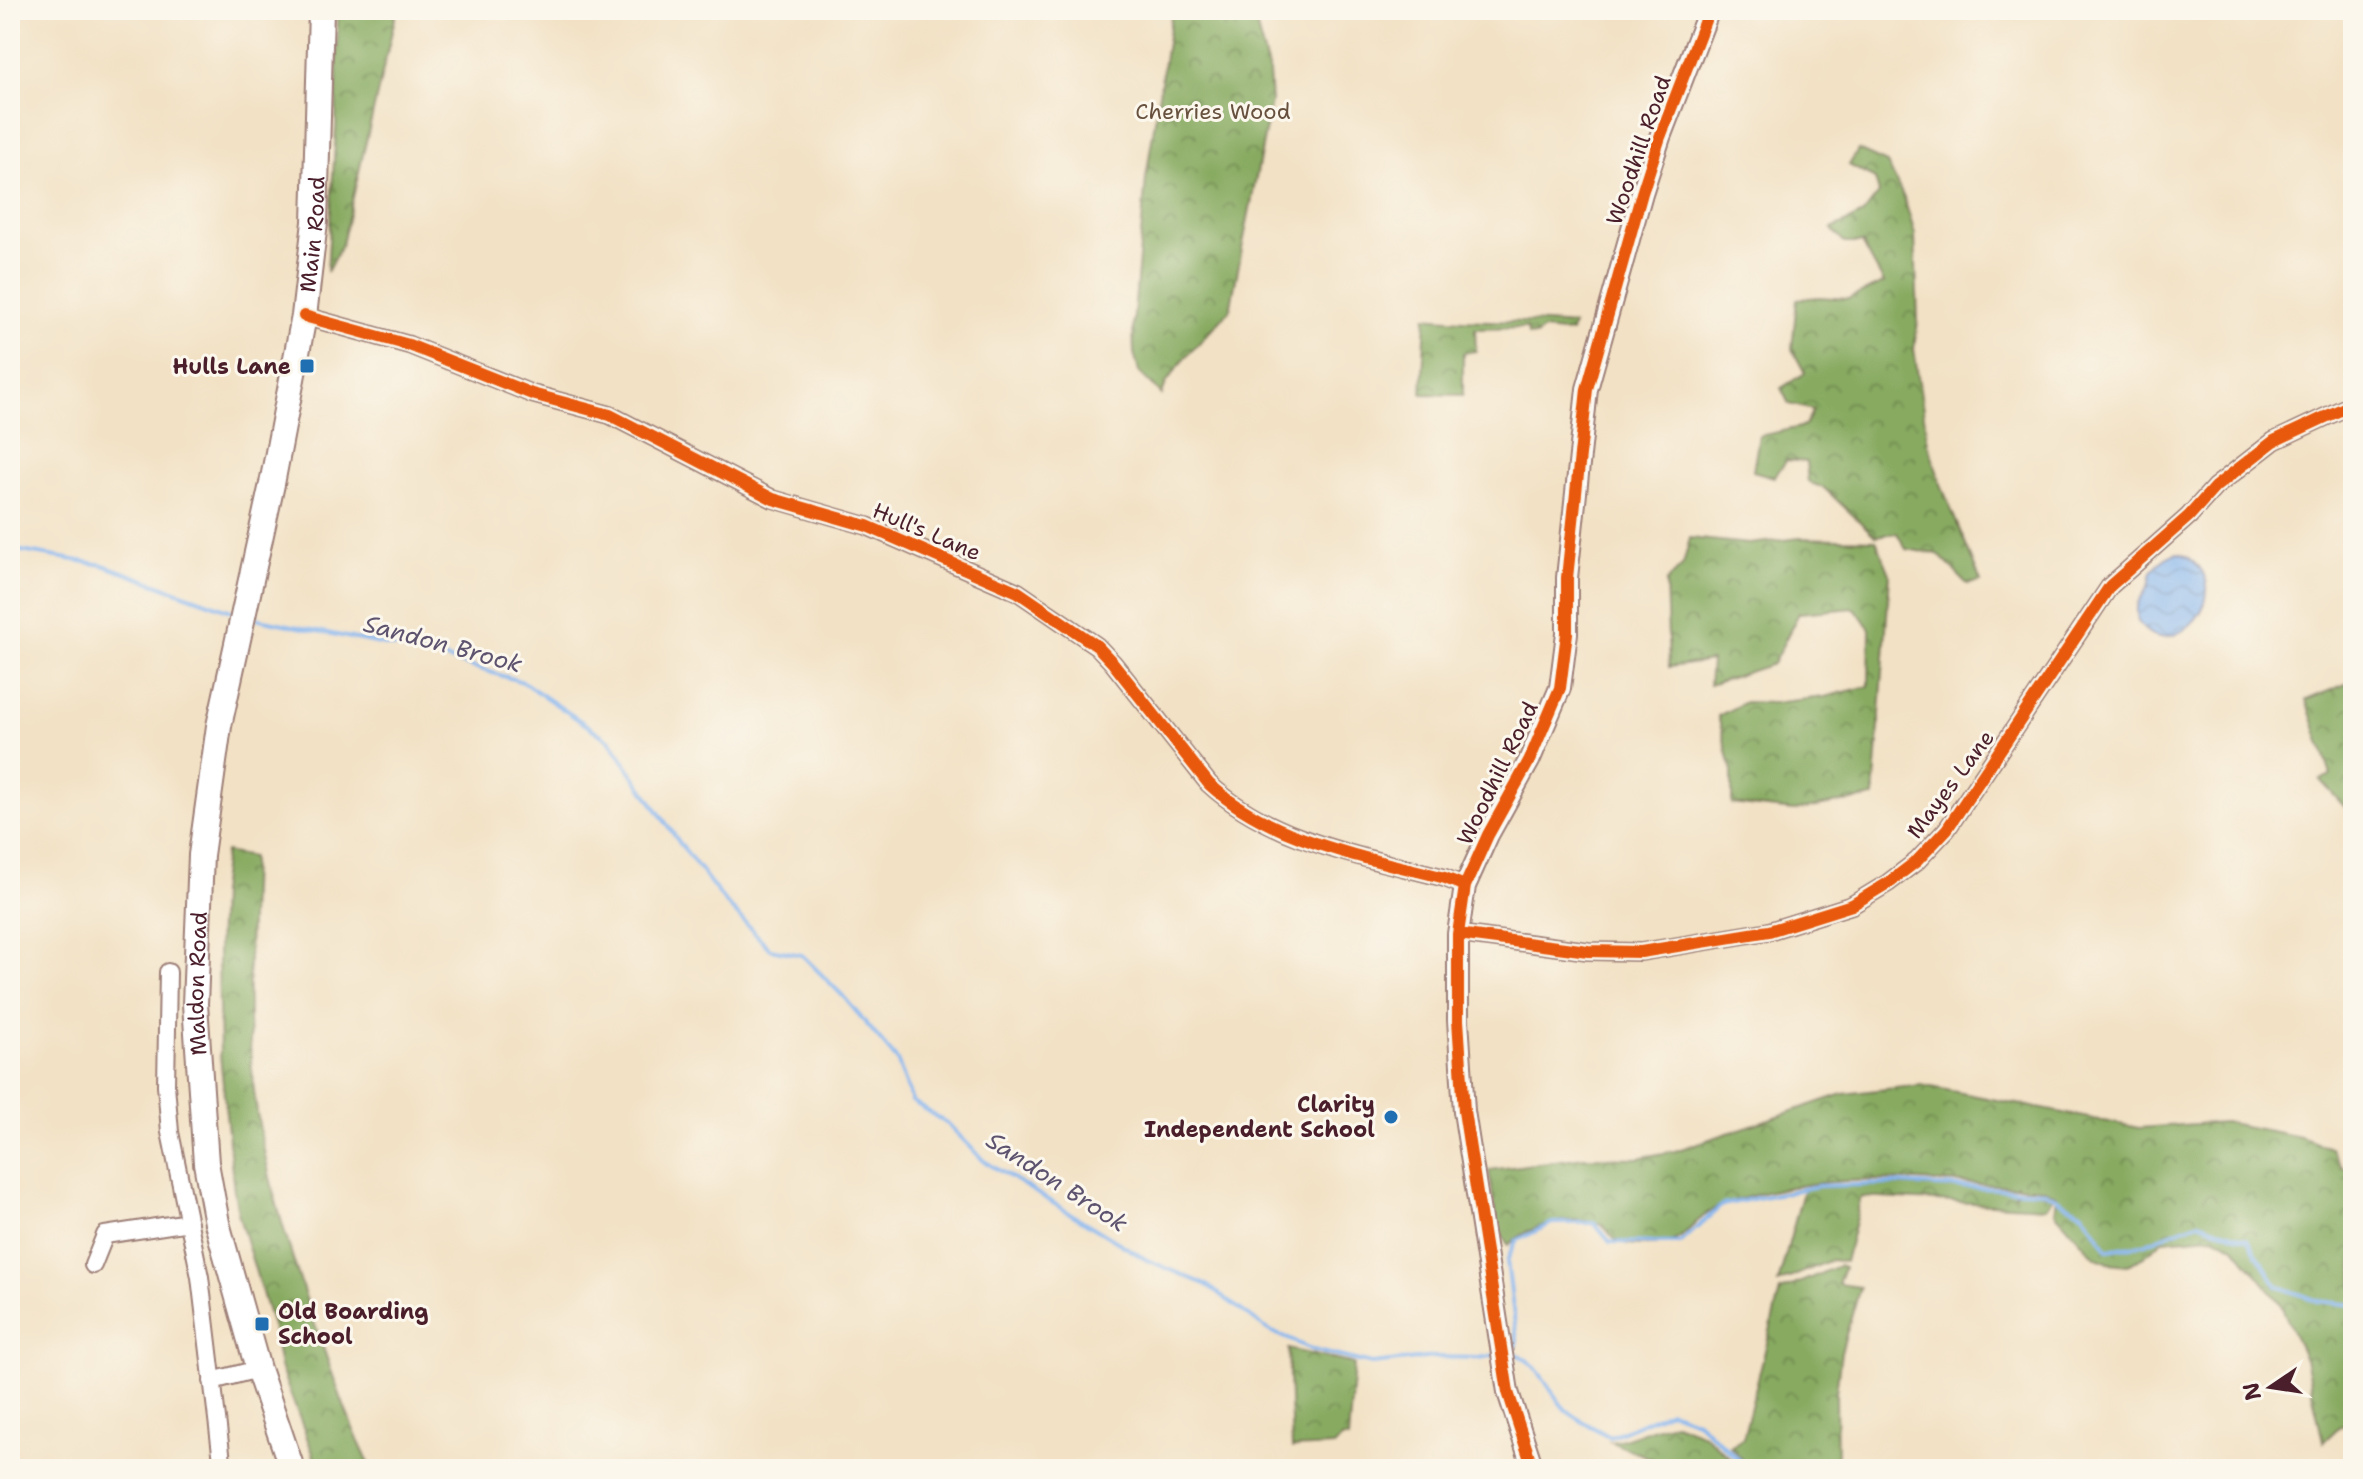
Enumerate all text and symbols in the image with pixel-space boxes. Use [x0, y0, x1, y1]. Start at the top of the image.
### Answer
street label: Woodhill Road [1599, 72, 1678, 229]
park label: Cherries Wood [1135, 97, 1291, 126]
street label: Main Road [293, 176, 331, 294]
place label: Hulls Lane [173, 352, 291, 381]
marker: Hulls Lane [298, 357, 316, 375]
street label: Hull's Lane [868, 496, 985, 567]
water label: Sandon Brook [360, 607, 526, 681]
street label: Woodhill Road [1450, 697, 1545, 850]
street label: Mayes Lane [1900, 724, 2001, 844]
street label: Maldon Road [181, 911, 214, 1057]
place label: Clarity Independent School [1144, 1090, 1375, 1144]
marker: Clarity Independent School [1382, 1108, 1400, 1126]
water label: Sandon Brook [980, 1124, 1134, 1240]
place label: Old Boarding School [278, 1297, 429, 1351]
marker: Old Boarding School [253, 1315, 271, 1333]
north arrow [2231, 1347, 2311, 1427]
text: N [2236, 1380, 2268, 1403]

